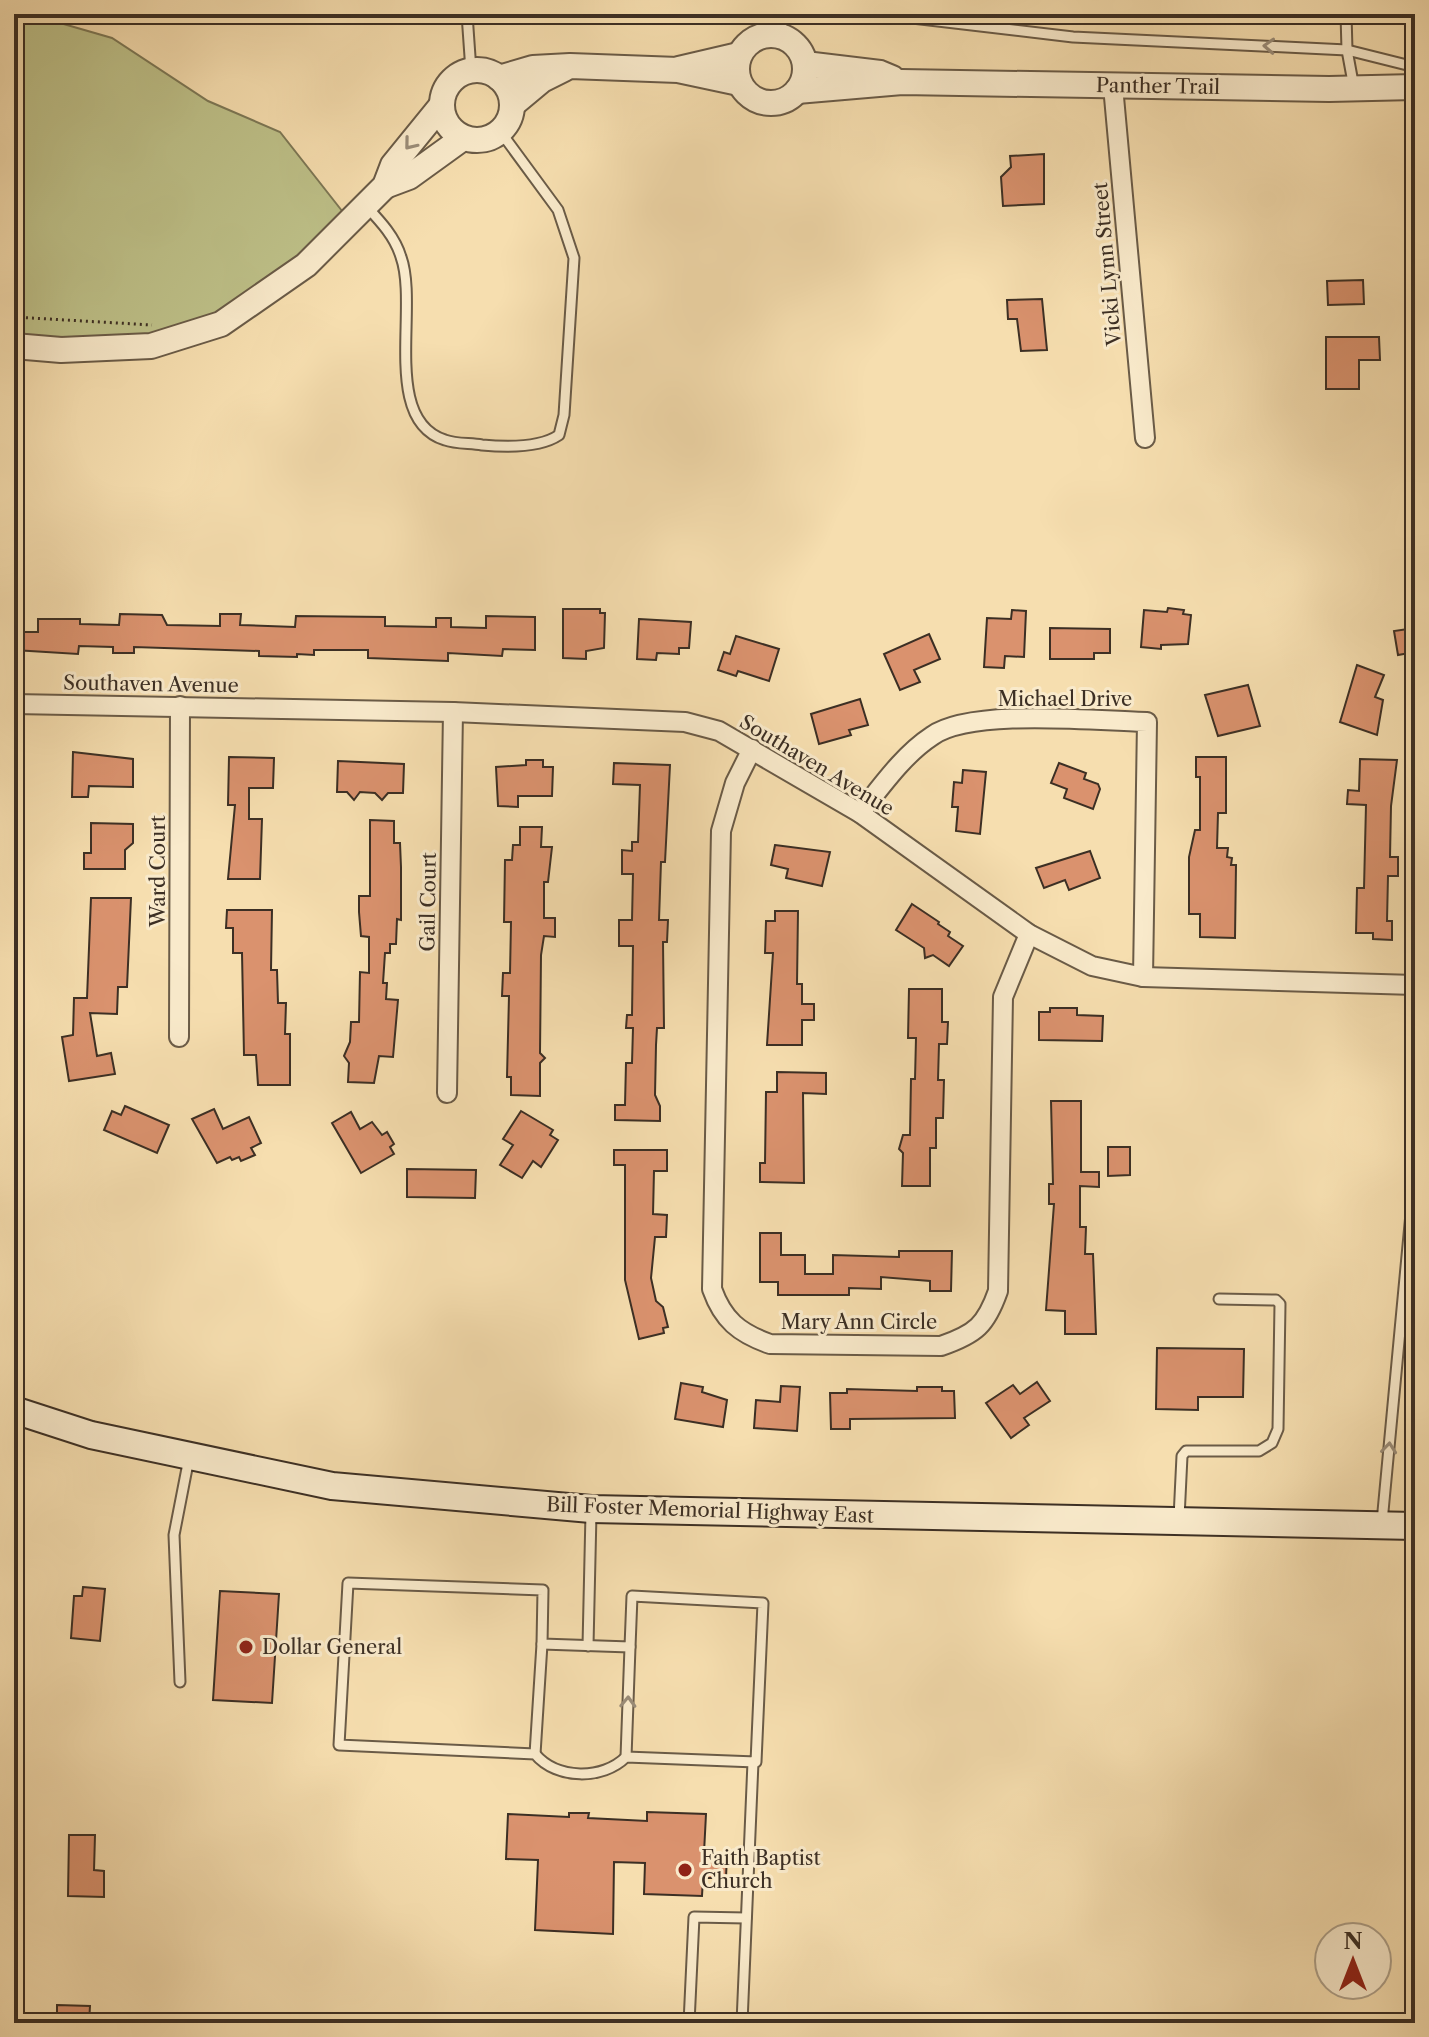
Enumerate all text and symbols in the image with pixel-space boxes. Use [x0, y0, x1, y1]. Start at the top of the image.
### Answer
one-way arrow [1262, 38, 1275, 55]
street label: Panther Trail [1096, 73, 1220, 99]
one-way arrow [405, 135, 420, 150]
street label: Vicki Lynn Street [1088, 181, 1126, 348]
street label: Southaven Avenue [63, 670, 239, 698]
street label: Michael Drive [998, 687, 1132, 711]
street label: Southaven Avenue [735, 709, 899, 821]
street label: Ward Court [146, 815, 170, 928]
street label: Gail Court [415, 852, 441, 952]
street label: Mary Ann Circle [781, 1310, 937, 1334]
one-way arrow [1381, 1441, 1398, 1454]
street label: Bill Foster Memorial Highway East [546, 1492, 874, 1528]
place label: Dollar General [262, 1635, 402, 1659]
marker: Dollar General [237, 1638, 255, 1656]
one-way arrow [619, 1695, 636, 1708]
place label: Faith Baptist Church [701, 1846, 821, 1893]
marker: Faith Baptist Church [676, 1861, 694, 1879]
north arrow [1313, 1921, 1393, 2001]
text: N [1343, 1928, 1363, 1955]

